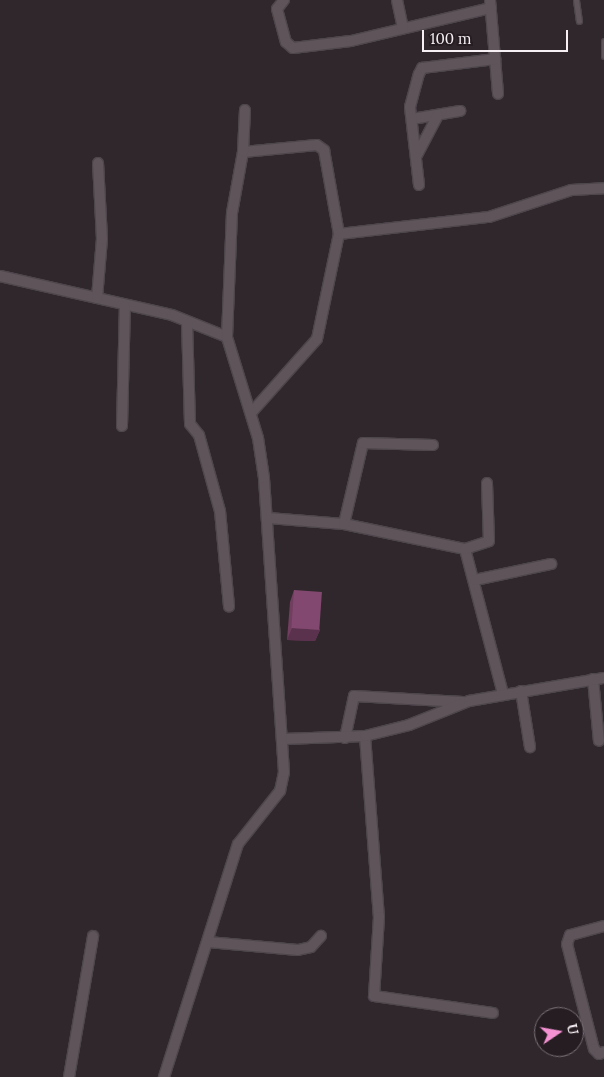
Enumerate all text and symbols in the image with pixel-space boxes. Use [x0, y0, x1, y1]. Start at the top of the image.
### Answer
scale bar [424, 20, 570, 52]
text: 100 m [430, 29, 471, 48]
north arrow [534, 1007, 584, 1057]
text: U [563, 1022, 583, 1036]

